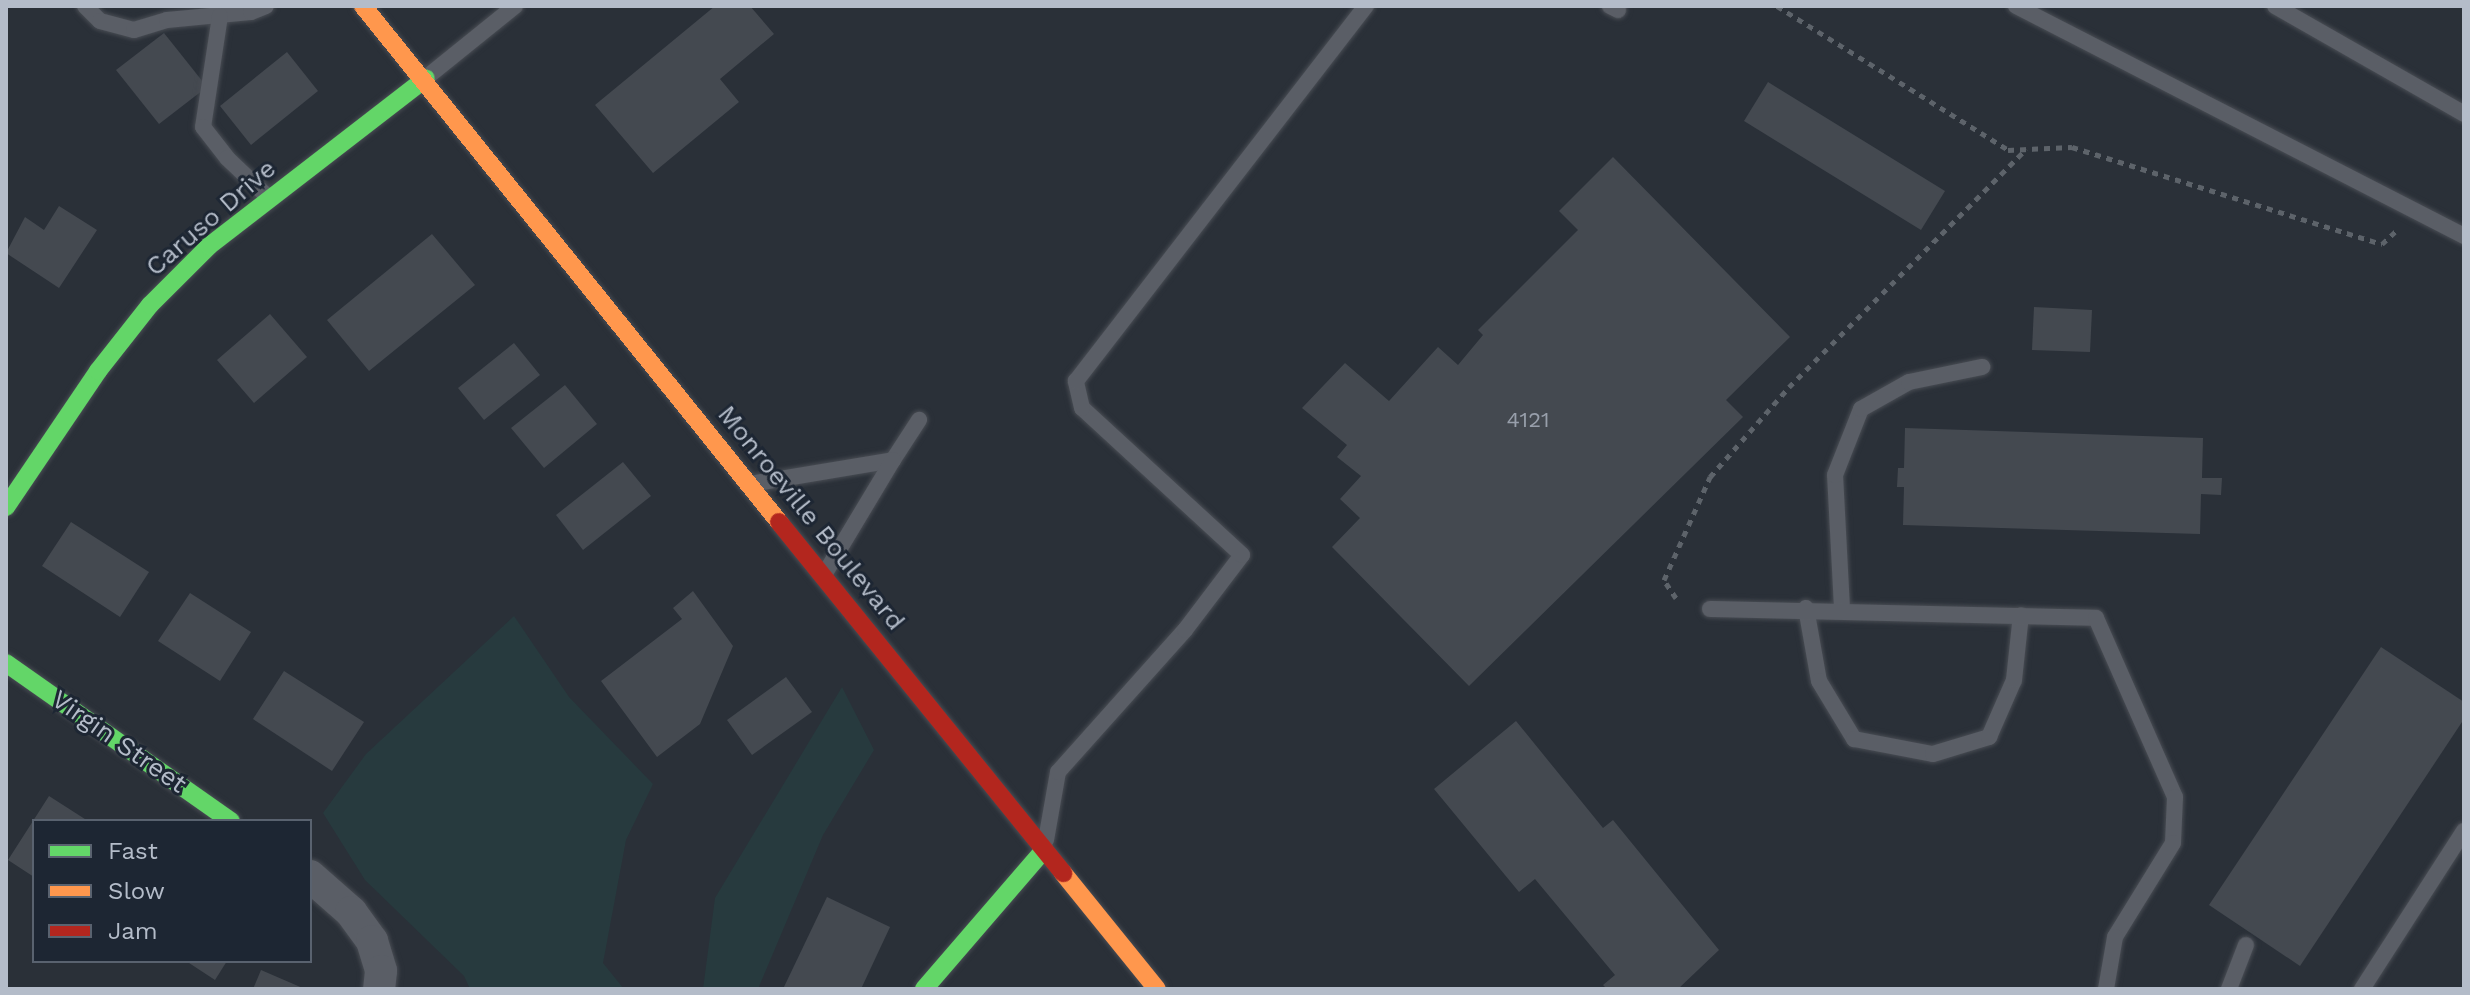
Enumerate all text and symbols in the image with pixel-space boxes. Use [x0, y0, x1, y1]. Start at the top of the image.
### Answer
street label: Caruso Drive [140, 153, 282, 283]
street label: Monroeville Boulevard [711, 399, 911, 637]
house number: 4121 [1506, 407, 1550, 433]
street label: Virgin Street [45, 684, 193, 800]
legend [32, 819, 312, 963]
text: Fast [108, 837, 158, 865]
text: Slow [108, 877, 165, 905]
text: Jam [108, 917, 158, 945]

